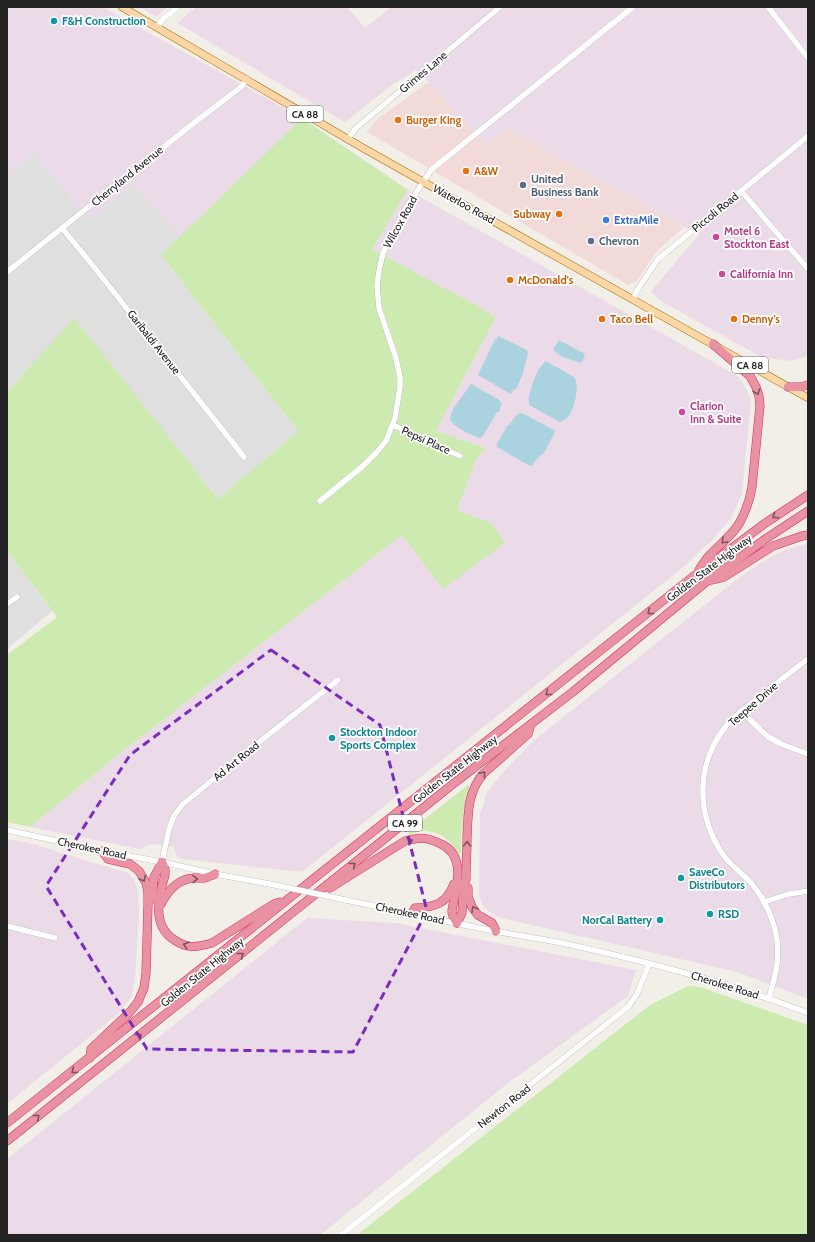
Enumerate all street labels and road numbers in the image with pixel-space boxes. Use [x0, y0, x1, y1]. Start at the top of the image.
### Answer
street label: Grimes Lane [396, 48, 450, 96]
road number: CA 88 [287, 106, 323, 122]
street label: Cherryland Avenue [88, 143, 166, 209]
street label: Waterloo Road [430, 181, 498, 227]
street label: Piccoli Road [689, 189, 741, 235]
street label: Wilcox Road [380, 193, 420, 251]
street label: Garibaldi Avenue [124, 307, 184, 377]
road number: CA 88 [732, 357, 768, 373]
street label: Pepsi Place [399, 423, 453, 457]
street label: Golden State Highway [664, 531, 755, 605]
street label: Teepee Drive [725, 679, 781, 729]
street label: Golden State Highway [410, 731, 500, 806]
street label: Ad Art Road [210, 738, 262, 784]
road number: CA 99 [388, 815, 422, 831]
street label: Cherokee Road [56, 834, 128, 862]
street label: Cherokee Road [374, 899, 446, 927]
street label: Golden State Highway [158, 934, 247, 1010]
street label: Cherokee Road [689, 968, 761, 1002]
street label: Newton Road [475, 1081, 533, 1131]

